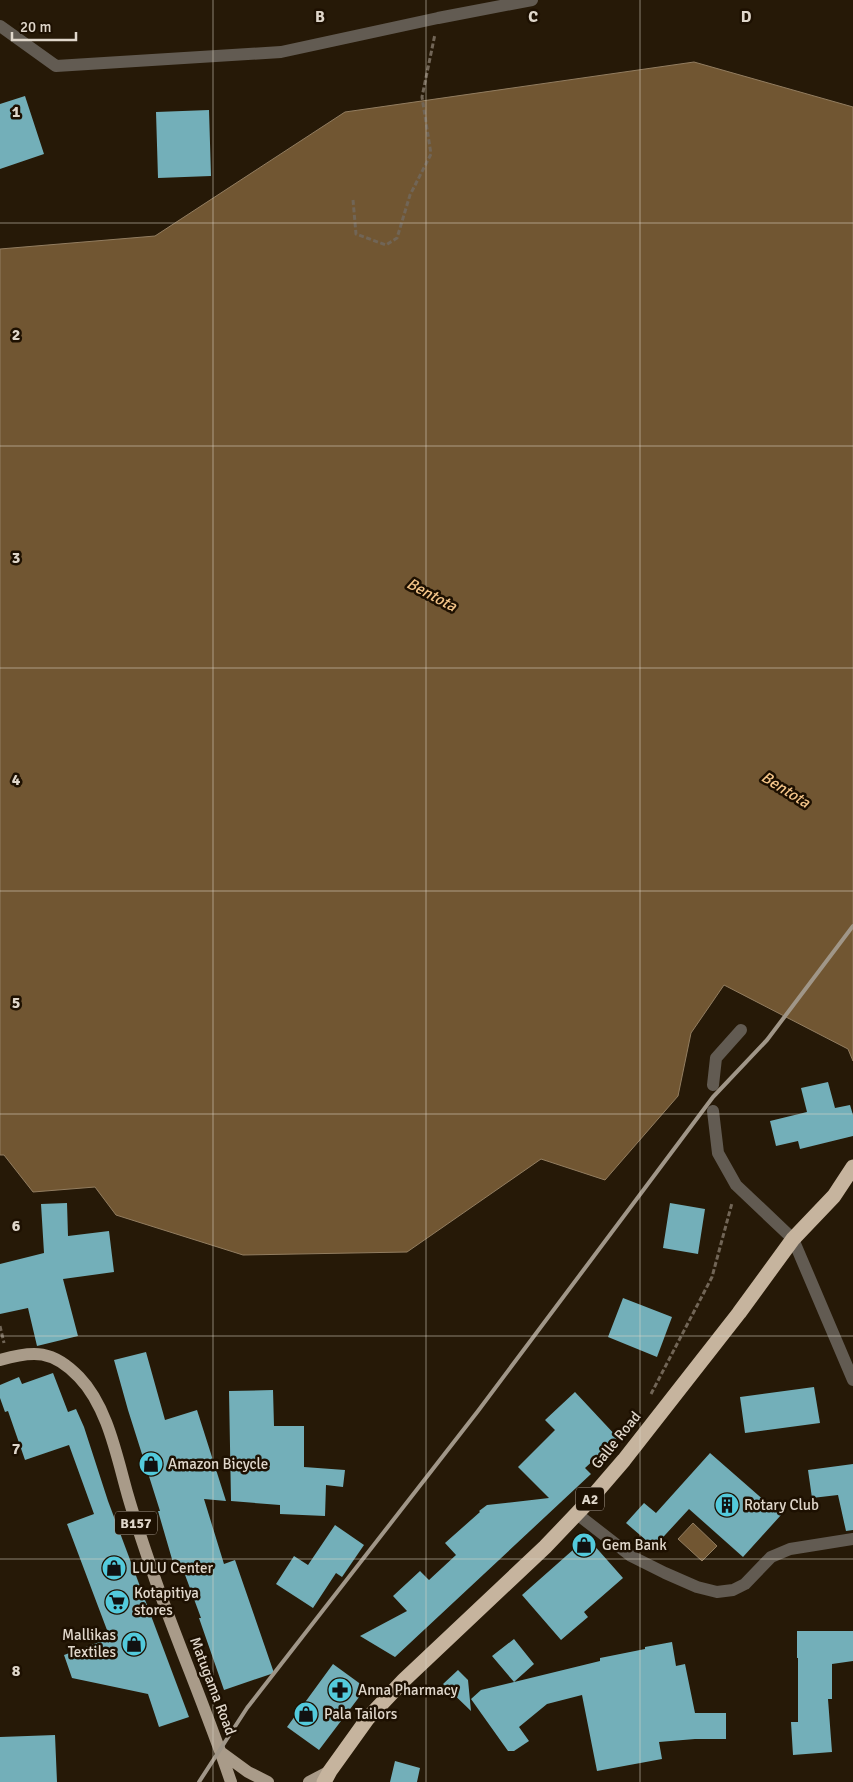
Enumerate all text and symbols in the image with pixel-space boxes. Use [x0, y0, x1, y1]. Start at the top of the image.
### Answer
text: B [315, 7, 325, 27]
text: C [528, 7, 538, 27]
text: D [741, 7, 752, 27]
scale bar [12, 10, 76, 42]
text: 20 m [20, 18, 51, 36]
text: 1 [12, 102, 21, 122]
text: 2 [12, 325, 20, 345]
text: 3 [12, 548, 20, 568]
water label: Bentota [403, 573, 461, 617]
water label: Bentota [757, 767, 814, 813]
text: 4 [12, 770, 21, 790]
text: 5 [12, 993, 20, 1013]
text: 6 [12, 1216, 21, 1236]
street label: Galle Road [587, 1408, 645, 1472]
text: 7 [12, 1439, 21, 1459]
shop icon: Amazon Bicycle [138, 1451, 164, 1477]
place label: Amazon Bicycle [168, 1455, 268, 1473]
road number: A2 [576, 1488, 604, 1510]
building icon: Rotary Club [714, 1492, 740, 1518]
place label: Rotary Club [744, 1496, 819, 1514]
road number: B157 [115, 1512, 157, 1535]
shop icon: Gem Bank [571, 1532, 597, 1558]
place label: Gem Bank [602, 1536, 667, 1554]
shop icon: LULU Center [101, 1555, 127, 1581]
place label: LULU Center [132, 1559, 213, 1577]
place label: Kotapitiya stores [134, 1584, 199, 1619]
supermarket icon: Kotapitiya stores [104, 1589, 130, 1615]
place label: Mallikas Textiles [62, 1626, 116, 1661]
shop icon: Mallikas Textiles [121, 1631, 147, 1657]
street label: Matugama Road [186, 1634, 240, 1738]
text: 8 [12, 1661, 21, 1681]
pharmacy icon: Anna Pharmacy [327, 1677, 353, 1703]
place label: Anna Pharmacy [358, 1681, 458, 1699]
shop icon: Pala Tailors [293, 1701, 319, 1727]
place label: Pala Tailors [324, 1705, 398, 1723]

